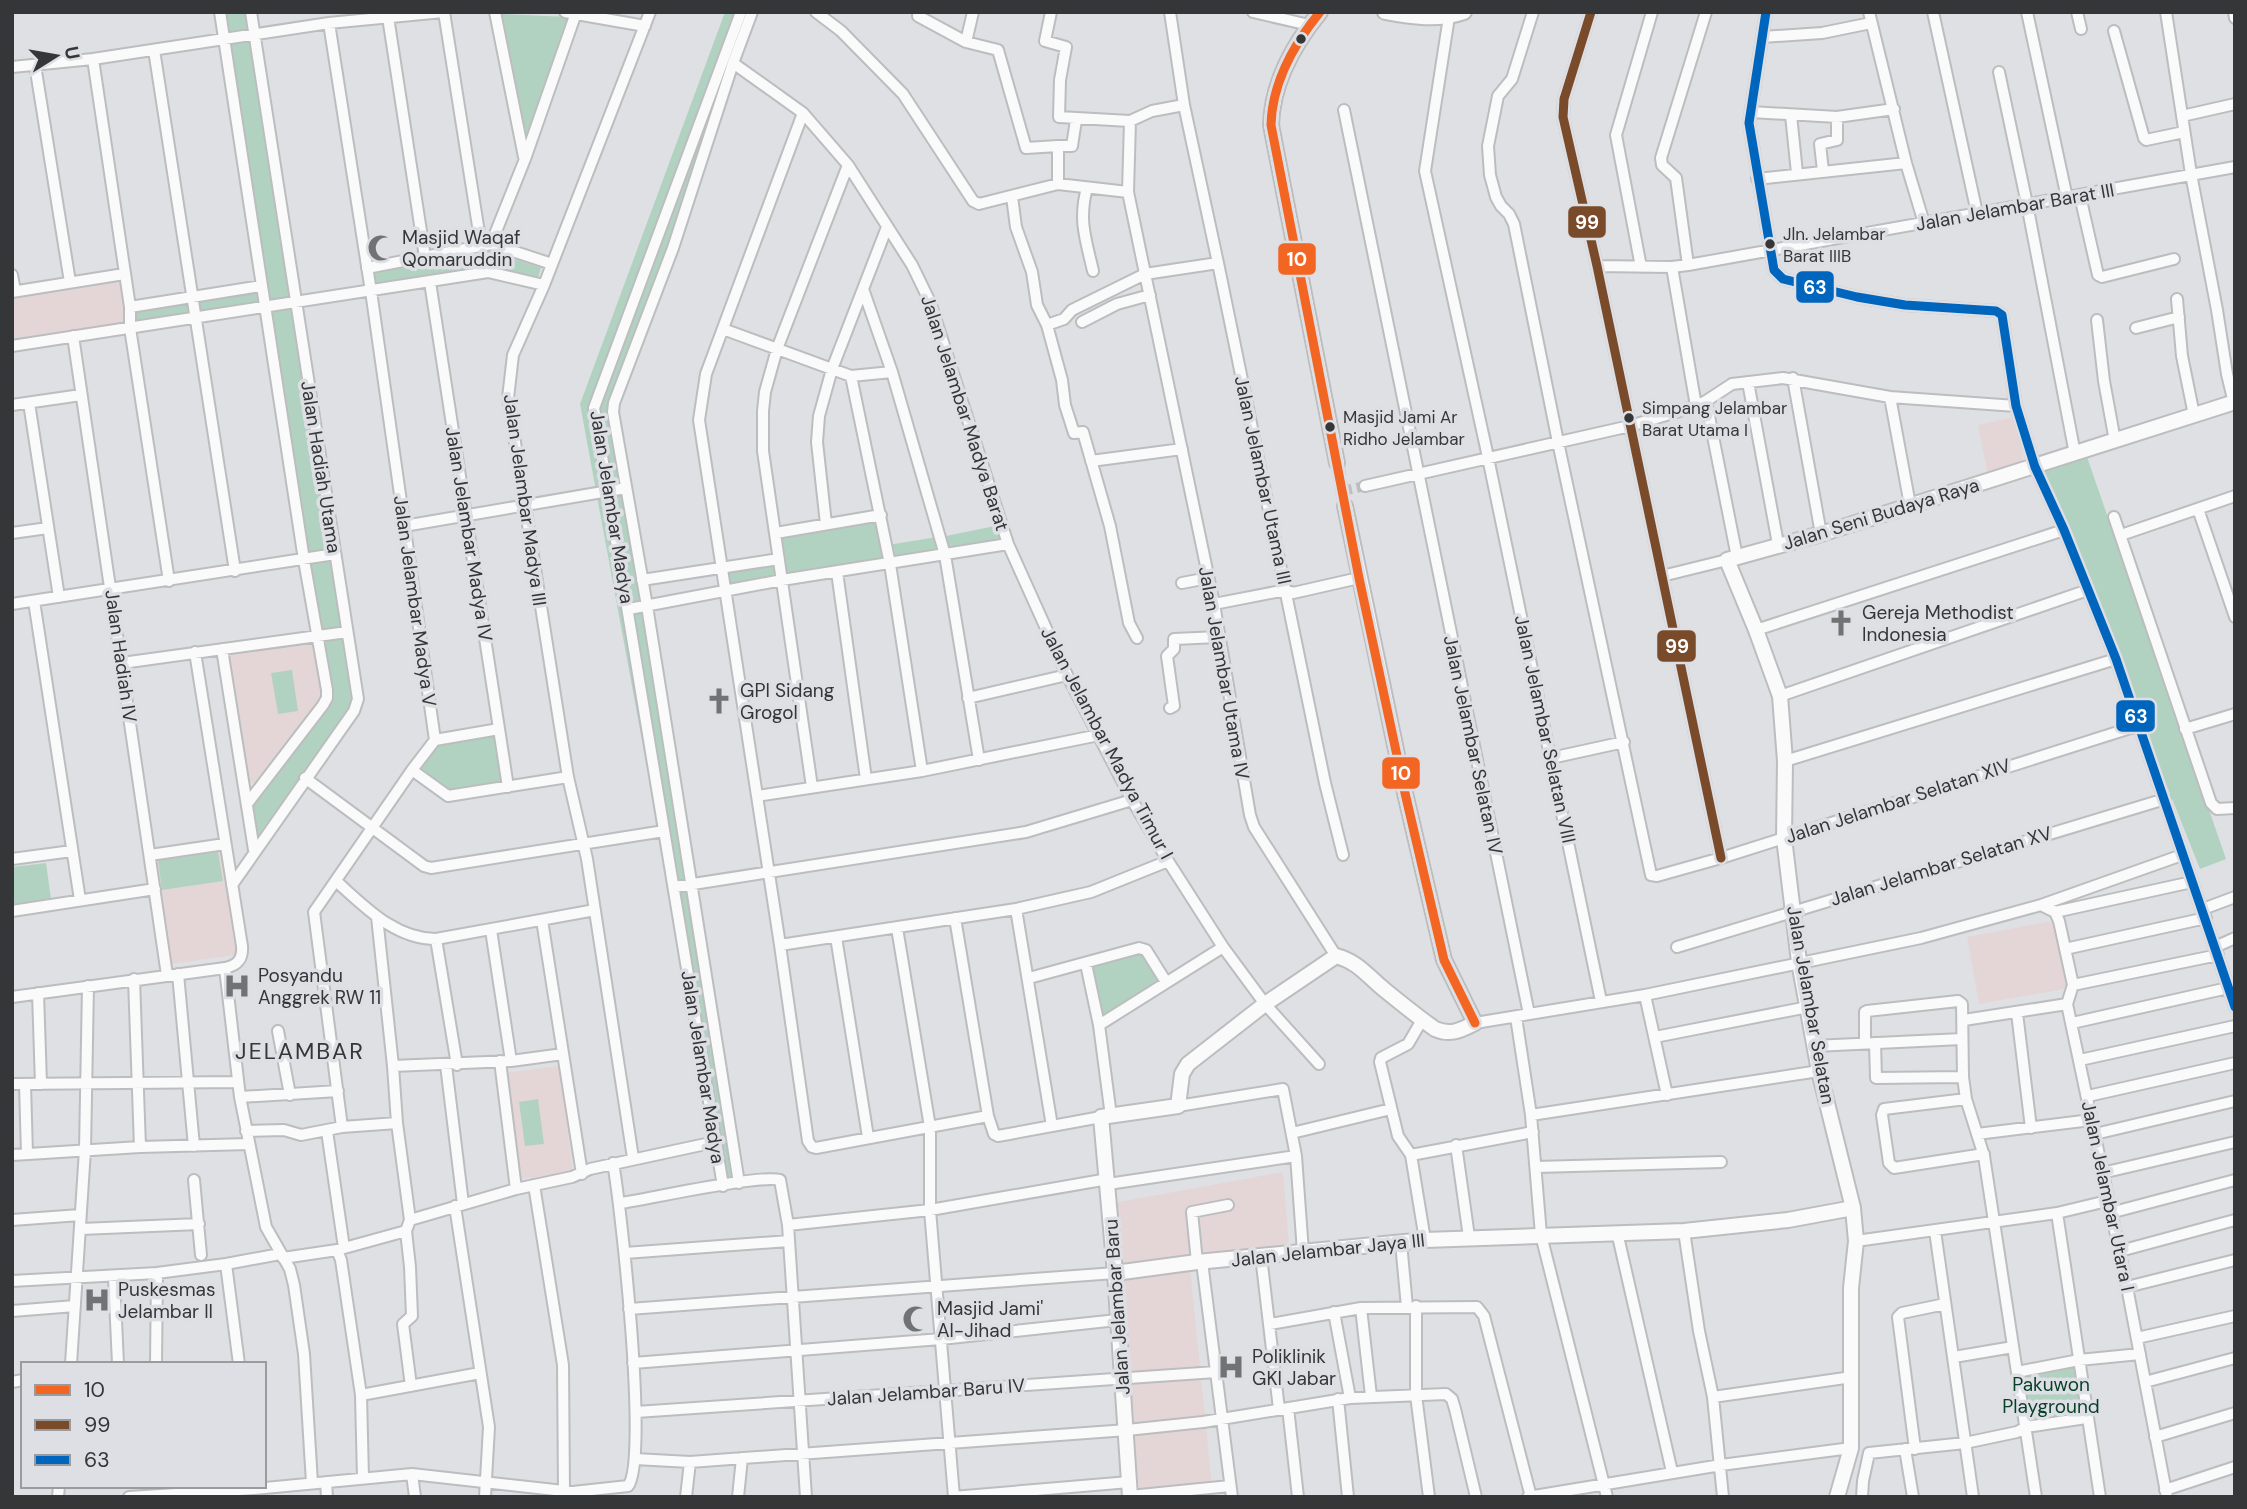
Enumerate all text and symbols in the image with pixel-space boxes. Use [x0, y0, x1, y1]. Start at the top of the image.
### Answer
north arrow [21, 21, 91, 91]
unlabelled marker [1294, 32, 1308, 46]
text: U [59, 44, 86, 62]
street label: Jalan Jelambar Barat III [1914, 177, 2116, 237]
line badge: 99 [1567, 205, 1607, 239]
text: 99 [1575, 210, 1599, 235]
place label: Jln. Jelambar Barat IIIB [1783, 223, 1886, 267]
place label: Masjid Waqaf Qomaruddin [402, 225, 521, 272]
mosque icon: Masjid Waqaf Qomaruddin [366, 233, 396, 263]
marker: Jln. Jelambar Barat IIIB [1763, 237, 1777, 251]
line badge: 10 [1277, 242, 1317, 276]
text: 10 [1287, 247, 1307, 272]
line badge: 63 [1795, 270, 1835, 304]
text: 63 [1803, 275, 1827, 300]
street label: Jalan Jelambar Madya Barat [915, 292, 1015, 534]
street label: Jalan Jelambar Utama III [1229, 374, 1297, 586]
street label: Jalan Hadiah Utama [295, 379, 347, 555]
street label: Jalan Jelambar Madya III [498, 393, 552, 607]
place label: Simpang Jelambar Barat Utama I [1642, 397, 1787, 441]
place label: Masjid Jami Ar Ridho Jelambar [1343, 406, 1465, 450]
street label: Jalan Jelambar Madya [584, 409, 640, 605]
marker: Simpang Jelambar Barat Utama I [1622, 411, 1636, 425]
marker: Masjid Jami Ar Ridho Jelambar [1323, 420, 1337, 434]
street label: Jalan Jelambar Madya IV [440, 425, 498, 644]
street label: Jalan Seni Budaya Raya [1780, 472, 1982, 556]
street label: Jalan Jelambar Madya V [388, 494, 442, 708]
street label: Jalan Jelambar Utama IV [1193, 564, 1255, 782]
street label: Jalan Hadiah IV [99, 588, 143, 724]
place label: Gereja Methodist Indonesia [1862, 600, 2014, 647]
church icon: Gereja Methodist Indonesia [1826, 608, 1856, 638]
street label: Jalan Jelambar Selatan VIII [1509, 613, 1581, 845]
street label: Jalan Jelambar Madya Timur I [1035, 622, 1179, 864]
line badge: 99 [1656, 629, 1697, 663]
street label: Jalan Jelambar Selatan IV [1438, 633, 1509, 857]
text: 99 [1665, 634, 1689, 659]
place label: GPI Sidang Grogol [740, 678, 835, 725]
church icon: GPI Sidang Grogol [704, 686, 734, 716]
line badge: 63 [2115, 699, 2156, 733]
text: 63 [2124, 704, 2148, 729]
street label: Jalan Jelambar Selatan XIV [1782, 753, 2014, 849]
line badge: 10 [1381, 756, 1421, 790]
text: 10 [1391, 761, 1411, 786]
street label: Jalan Jelambar Selatan XV [1827, 820, 2055, 912]
street label: Jalan Jelambar Selatan [1781, 904, 1841, 1106]
place label: Posyandu Anggrek RW 11 [258, 963, 381, 1010]
street label: Jalan Jelambar Madya [675, 969, 731, 1165]
hospital icon: Posyandu Anggrek RW 11 [222, 971, 252, 1001]
district label: JELAMBAR [235, 1036, 365, 1066]
street label: Jalan Jelambar Utara I [2076, 1099, 2140, 1293]
street label: Jalan Jelambar Baru [1098, 1218, 1136, 1396]
street label: Jalan Jelambar Jaya III [1230, 1227, 1426, 1273]
place label: Puskesmas Jelambar II [118, 1277, 215, 1324]
hospital icon: Puskesmas Jelambar II [82, 1285, 112, 1315]
place label: Masjid Jami' Al-Jihad [937, 1296, 1043, 1343]
mosque icon: Masjid Jami' Al-Jihad [901, 1304, 931, 1334]
place label: Poliklinik GKI Jabar [1252, 1344, 1336, 1391]
hospital icon: Poliklinik GKI Jabar [1216, 1352, 1246, 1382]
legend [21, 1362, 266, 1488]
park label: Pakuwon Playground [2002, 1372, 2100, 1419]
street label: Jalan Jelambar Baru IV [826, 1373, 1026, 1411]
text: 10 [84, 1376, 105, 1404]
text: 99 [84, 1411, 110, 1439]
text: 63 [84, 1446, 110, 1474]

